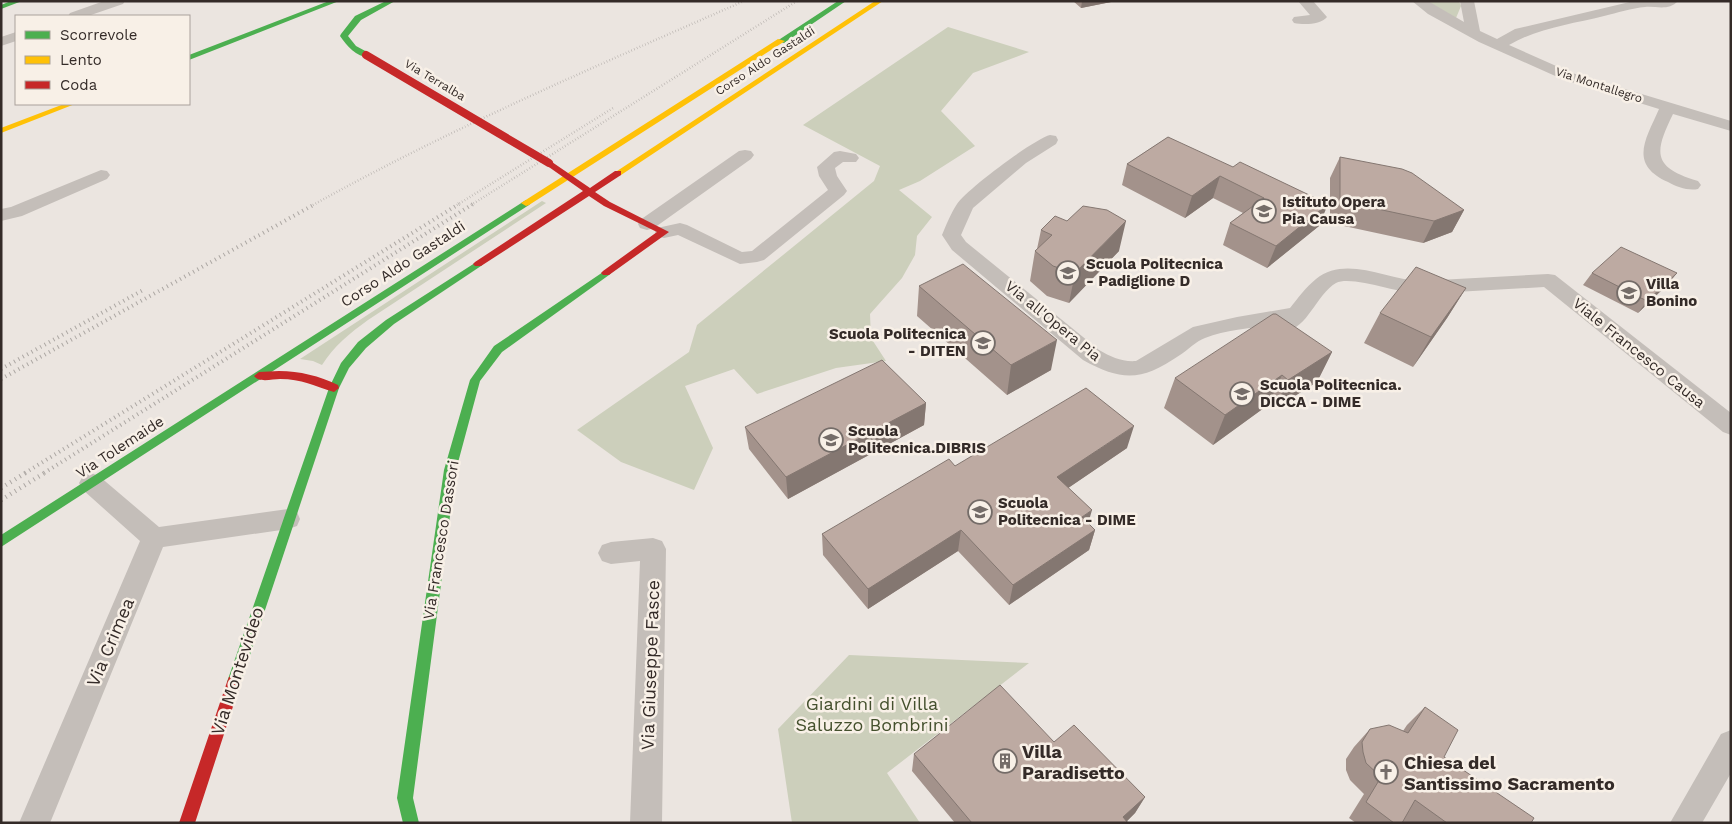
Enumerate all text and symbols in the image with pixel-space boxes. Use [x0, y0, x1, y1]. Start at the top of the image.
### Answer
legend [15, 15, 190, 105]
street label: Corso Aldo Gastaldi [713, 24, 817, 98]
text: Scorrevole [60, 26, 138, 44]
text: Lento [60, 51, 102, 69]
street label: Via Terralba [402, 56, 468, 104]
street label: Via Montallegro [1554, 64, 1644, 106]
text: Coda [60, 76, 98, 94]
place label: Istituto Opera Pia Causa [1282, 193, 1386, 228]
school or university icon: Istituto Opera Pia Causa [1251, 198, 1277, 224]
street label: Corso Aldo Gastaldi [337, 217, 469, 311]
place label: Scuola Politecnica - Padiglione D [1086, 255, 1223, 290]
school or university icon: Scuola Politecnica - Padiglione D [1055, 260, 1081, 286]
place label: Villa Bonino [1646, 275, 1697, 310]
street label: Via all'Opera Pia [1002, 277, 1105, 365]
school or university icon: Villa Bonino [1616, 280, 1642, 306]
street label: Viale Francesco Causa [1569, 294, 1709, 412]
place label: Scuola Politecnica - DITEN [829, 325, 966, 360]
school or university icon: Scuola Politecnica - DITEN [970, 330, 996, 356]
place label: Scuola Politecnica. DICCA - DIME [1260, 376, 1402, 411]
school or university icon: Scuola Politecnica. DICCA - DIME [1229, 381, 1255, 407]
street label: Via Tolemaide [73, 412, 167, 482]
place label: Scuola Politecnica.DIBRIS [848, 422, 986, 457]
school or university icon: Scuola Politecnica.DIBRIS [818, 427, 844, 453]
street label: Via Francesco Dassori [420, 459, 462, 621]
place label: Scuola Politecnica - DIME [998, 494, 1136, 529]
school or university icon: Scuola Politecnica - DIME [967, 499, 993, 525]
street label: Via Giuseppe Fasce [637, 579, 663, 751]
street label: Via Crimea [82, 594, 138, 690]
street label: Via Montevideo [206, 604, 268, 738]
park label: Giardini di Villa Saluzzo Bombrini [795, 693, 949, 735]
place label: Villa Paradisetto [1022, 741, 1125, 783]
building icon: Villa Paradisetto [992, 748, 1018, 774]
place label: Chiesa del Santissimo Sacramento [1404, 752, 1615, 794]
church icon: Chiesa del Santissimo Sacramento [1373, 759, 1399, 785]

